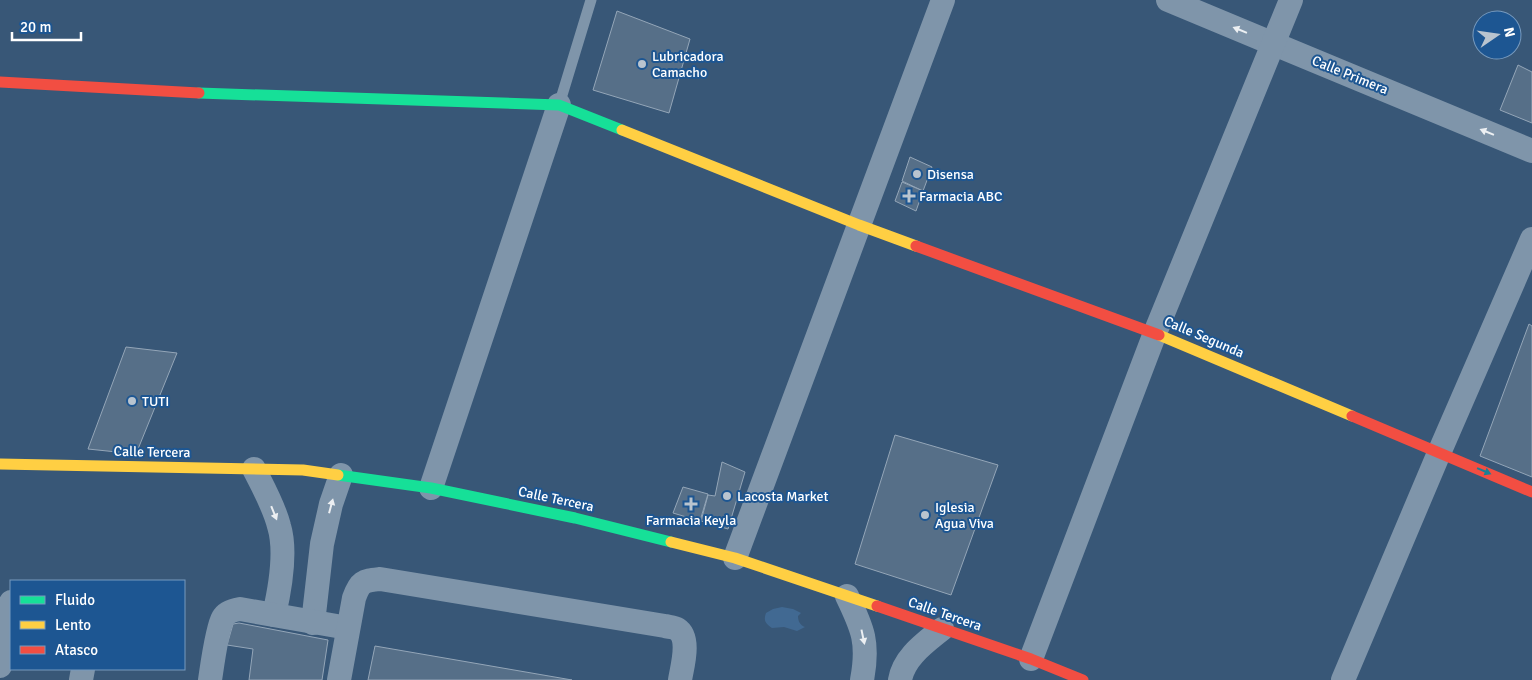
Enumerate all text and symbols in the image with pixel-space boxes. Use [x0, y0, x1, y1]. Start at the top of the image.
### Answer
scale bar [12, 10, 81, 42]
north arrow [1472, 10, 1522, 60]
text: 20 m [20, 18, 51, 36]
one-way arrow [1233, 25, 1247, 33]
text: N [1500, 26, 1519, 39]
place label: Lubricadora Camacho [652, 48, 724, 81]
street label: Calle Primera [1309, 52, 1391, 98]
marker: Lubricadora Camacho [636, 58, 648, 70]
one-way arrow [1479, 128, 1494, 136]
place label: Disensa [927, 166, 974, 183]
marker: Disensa [911, 168, 923, 180]
place label: Farmacia ABC [919, 188, 1002, 205]
marker: Farmacia ABC [903, 190, 915, 202]
street label: Calle Segunda [1161, 312, 1247, 362]
place label: TUTI [142, 393, 169, 410]
marker: TUTI [126, 395, 138, 407]
street label: Calle Tercera [113, 443, 191, 461]
one-way arrow [1477, 468, 1491, 476]
street label: Calle Tercera [517, 483, 595, 515]
place label: Lacosta Market [737, 488, 829, 505]
marker: Lacosta Market [721, 490, 733, 502]
one-way arrow [328, 498, 336, 513]
marker: Farmacia Keyla [685, 498, 697, 510]
place label: Iglesia Agua Viva [935, 499, 994, 532]
one-way arrow [271, 506, 279, 520]
marker: Iglesia Agua Viva [919, 509, 931, 521]
place label: Farmacia Keyla [646, 512, 736, 529]
legend [10, 580, 185, 670]
text: Fluido [55, 591, 95, 609]
street label: Calle Tercera [906, 593, 984, 635]
text: Lento [55, 616, 91, 634]
one-way arrow [860, 629, 868, 645]
text: Atasco [55, 641, 98, 659]

